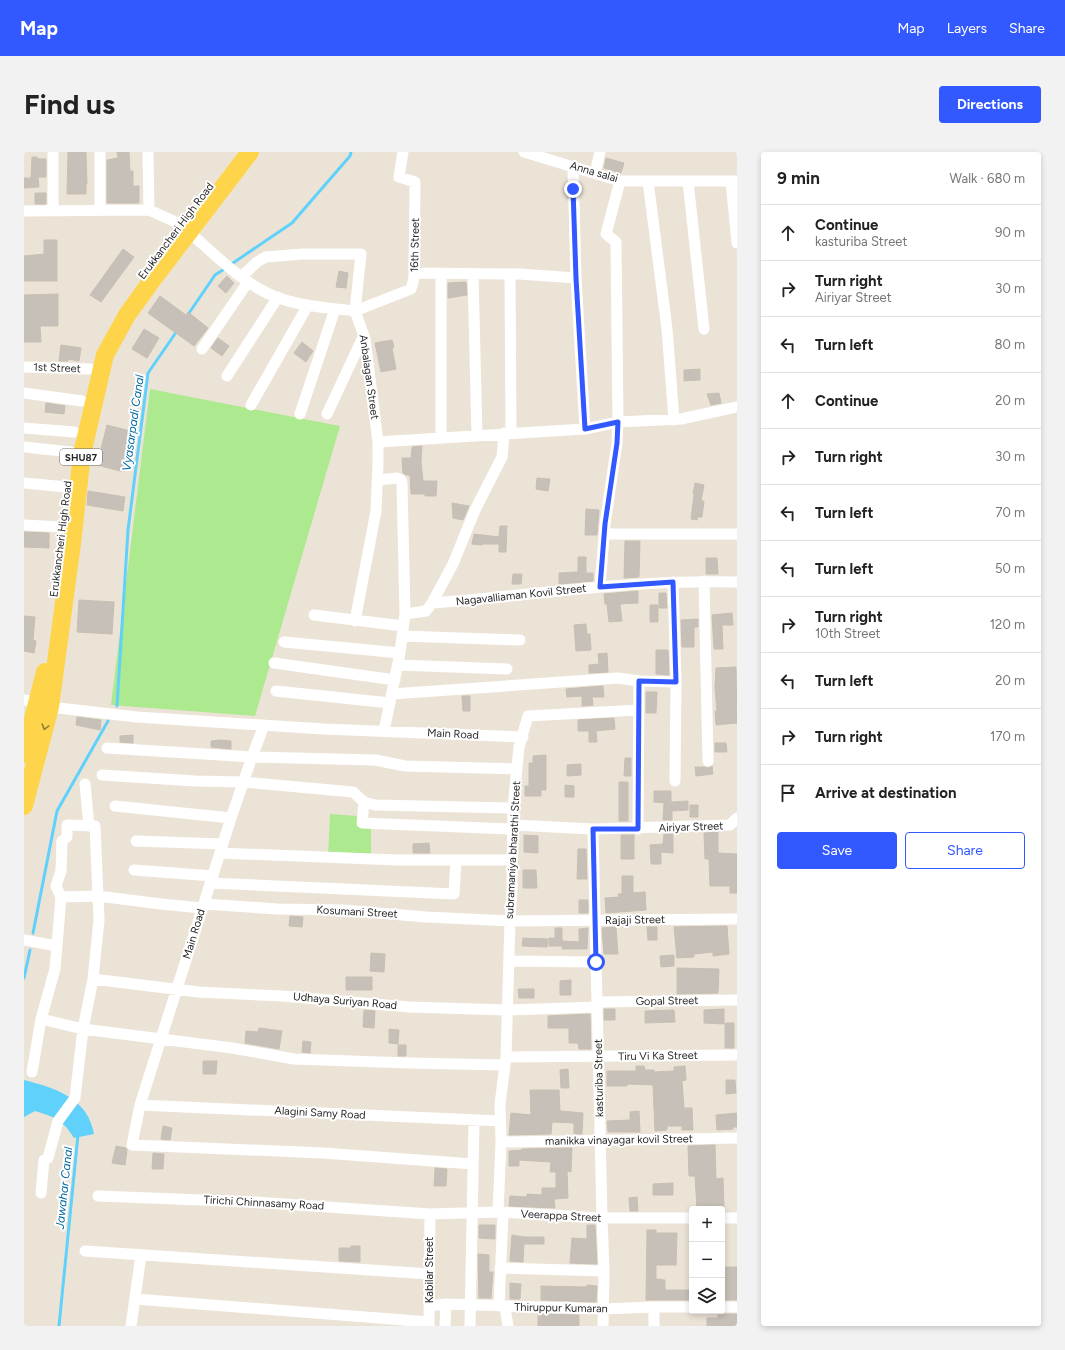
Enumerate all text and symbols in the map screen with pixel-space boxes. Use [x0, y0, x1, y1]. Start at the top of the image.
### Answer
text: Map [20, 17, 58, 40]
text: Map [897, 20, 925, 37]
text: Layers [947, 20, 987, 37]
text: Share [1009, 20, 1045, 37]
button: Directions [939, 86, 1041, 123]
text: Find us [24, 87, 115, 121]
street label: Anna salai [568, 159, 620, 185]
text: 9 min [777, 168, 820, 188]
text: Walk · 680 m [950, 171, 1025, 186]
street label: Erukkancheri High Road [136, 180, 216, 282]
route end [564, 180, 582, 198]
text: Continue [815, 216, 878, 234]
street label: 16th Street [408, 218, 422, 272]
icon: ahead [777, 222, 799, 244]
text: 90 m [995, 225, 1025, 240]
text: kasturiba Street [815, 234, 907, 249]
text: Turn right [815, 272, 883, 290]
icon: right [777, 278, 799, 300]
text: 30 m [995, 281, 1025, 296]
text: Airiyar Street [815, 290, 892, 305]
street label: Anbalagan Street [357, 334, 381, 420]
icon: left [777, 334, 799, 356]
text: Turn left [815, 336, 873, 354]
text: 80 m [994, 337, 1025, 352]
street label: 1st Street [33, 361, 81, 375]
water label: Vyasarpadi Canal [119, 373, 147, 472]
icon: ahead [777, 390, 799, 412]
text: Continue [815, 392, 878, 410]
text: 20 m [995, 393, 1025, 408]
icon: right [777, 446, 799, 468]
text: Turn right [815, 448, 883, 466]
road number: SHU87 [60, 449, 102, 465]
text: 30 m [995, 449, 1025, 464]
street label: Erukkancheri High Road [47, 480, 75, 598]
icon: left [777, 502, 799, 524]
text: Turn left [815, 504, 873, 522]
text: 70 m [995, 505, 1025, 520]
icon: left [777, 558, 799, 580]
text: Turn left [815, 560, 873, 578]
text: 50 m [995, 561, 1025, 576]
street label: Nagavalliaman Kovil Street [455, 582, 587, 608]
text: Turn right [815, 608, 883, 626]
icon: right [777, 614, 799, 636]
text: 120 m [990, 617, 1025, 632]
text: 10th Street [815, 626, 880, 641]
icon: left [777, 670, 799, 692]
text: Turn left [815, 672, 873, 690]
text: 20 m [995, 673, 1025, 688]
one-way arrow [41, 723, 50, 730]
street label: Main Road [427, 726, 479, 742]
icon: right [777, 726, 799, 748]
text: Turn right [815, 728, 883, 746]
text: 170 m [990, 729, 1025, 744]
street label: subramaniya bharathi Street [503, 780, 523, 920]
icon: arrive [777, 782, 799, 804]
text: Arrive at destination [815, 784, 956, 802]
street label: Airiyar Street [658, 819, 724, 835]
button: Save [777, 832, 897, 869]
button: Share [905, 832, 1025, 869]
street label: Kosumani Street [316, 903, 398, 921]
street label: Main Road [180, 907, 208, 961]
street label: Rajaji Street [605, 913, 665, 927]
route start [587, 953, 605, 971]
street label: Udhaya Suriyan Road [292, 990, 398, 1012]
street label: Gopal Street [635, 994, 699, 1008]
street label: kasturiba Street [592, 1039, 606, 1117]
street label: Tiru Vi Ka Street [618, 1049, 698, 1063]
street label: Alagini Samy Road [274, 1104, 366, 1122]
street label: manikka vinayagar kovil Street [545, 1132, 693, 1148]
water label: Jawahar Canal [53, 1146, 75, 1231]
street label: Tirichi Chinnasamy Road [203, 1193, 325, 1213]
map controls [689, 1206, 725, 1314]
button: + [689, 1206, 725, 1242]
street label: Veerappa Street [520, 1207, 602, 1225]
street label: Kabilar Street [423, 1237, 436, 1303]
button: − [689, 1242, 725, 1278]
button: layers [689, 1278, 725, 1314]
street label: Thiruppur Kumaran [514, 1301, 608, 1315]

